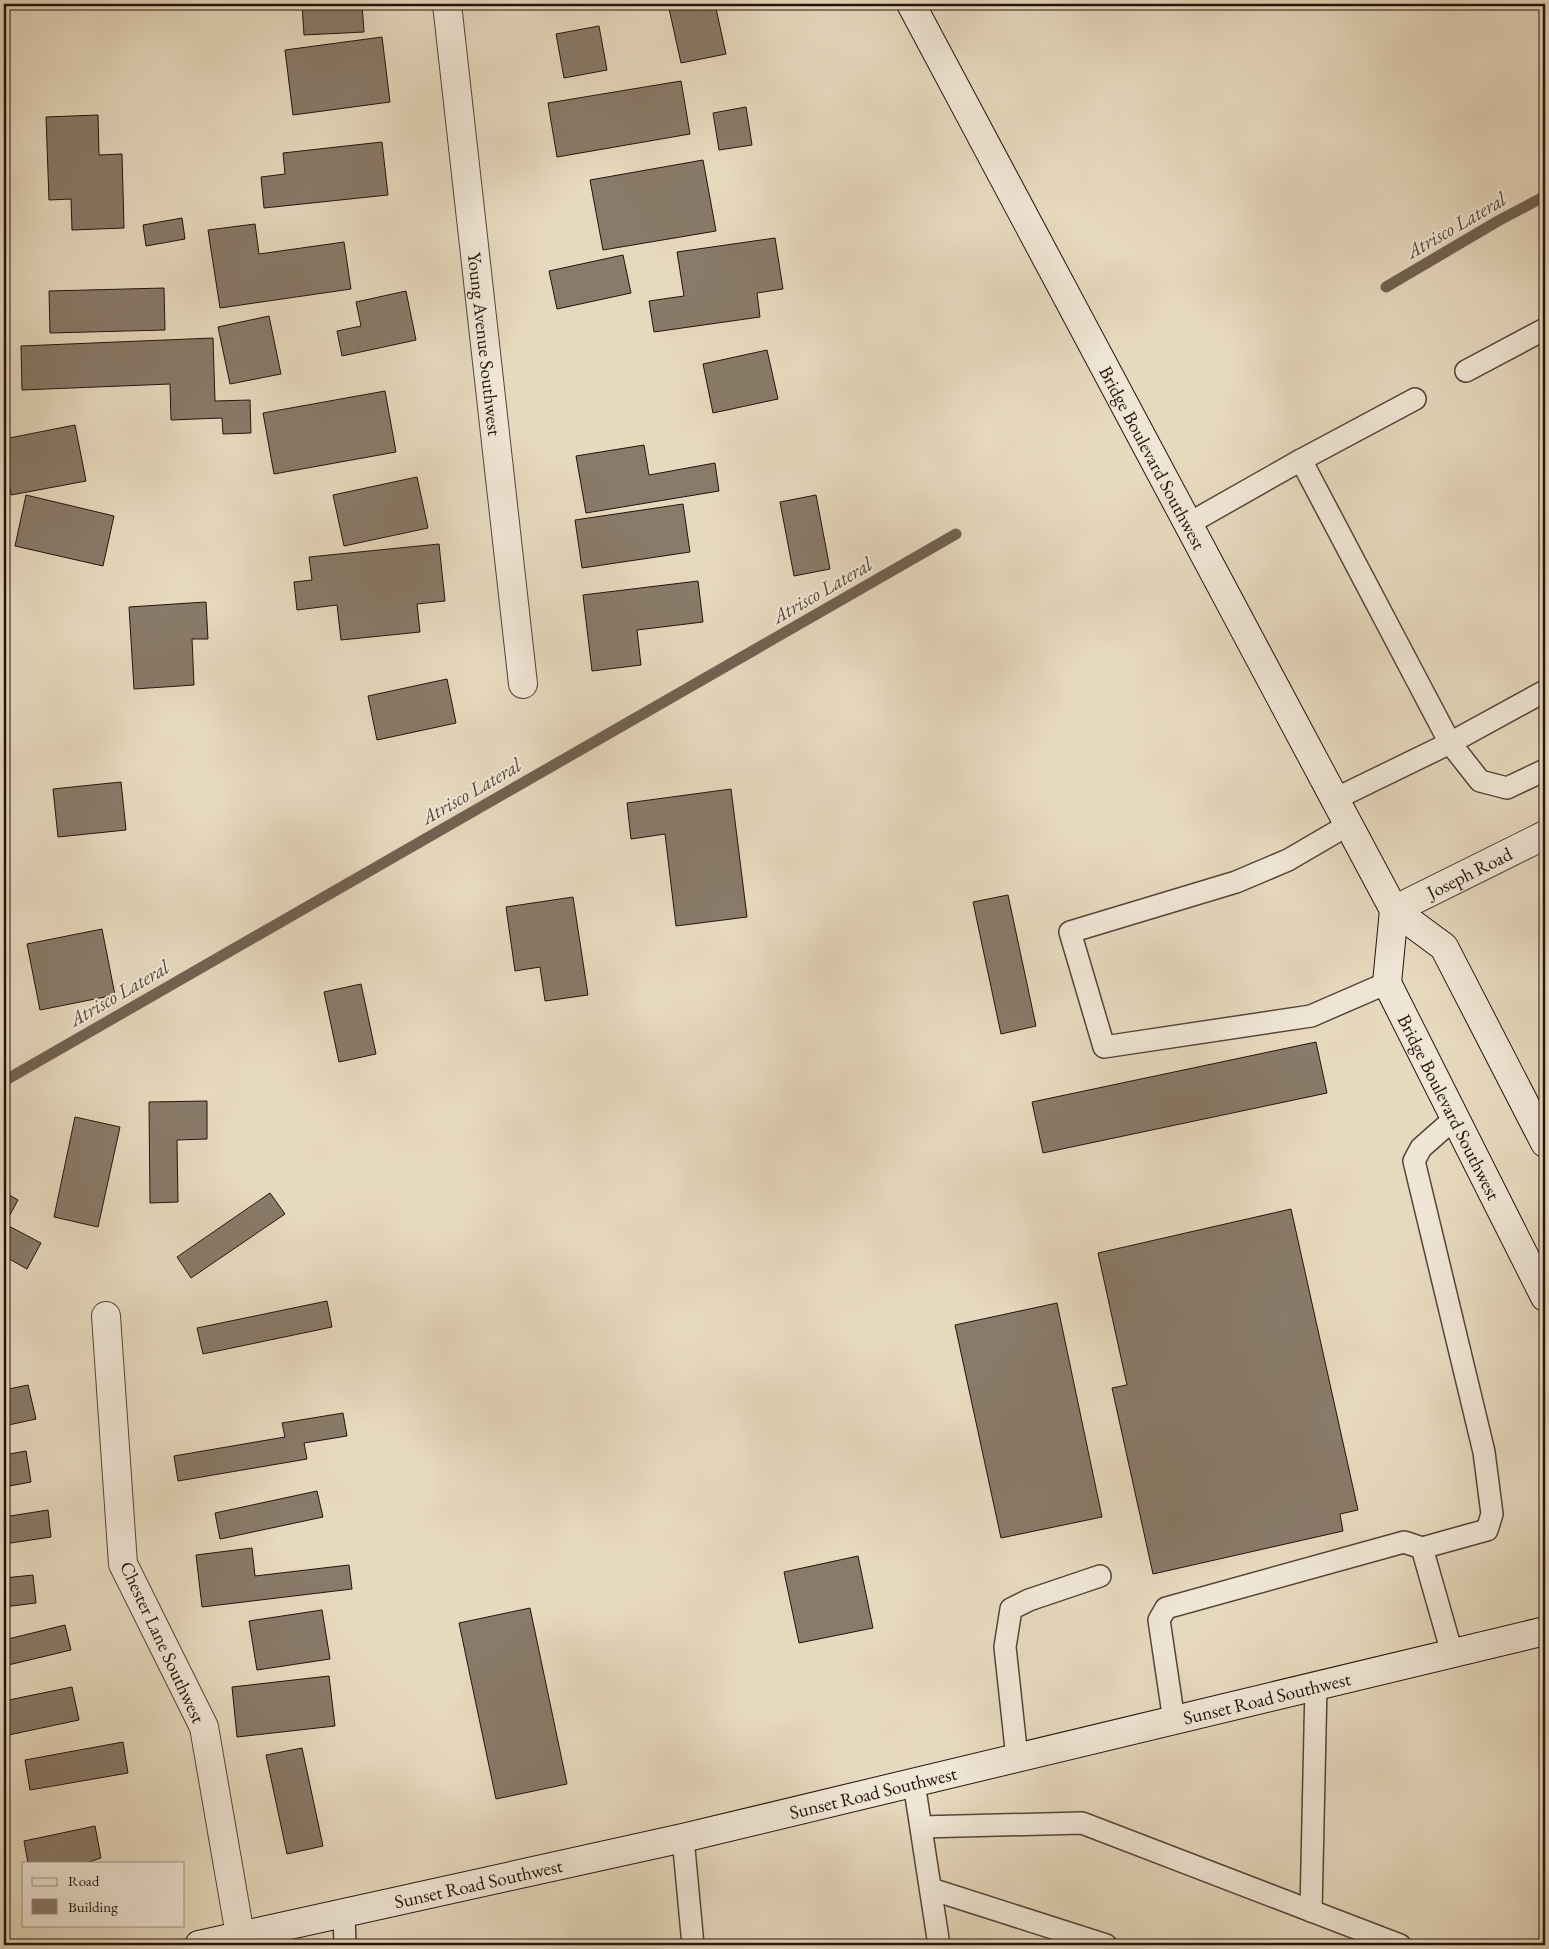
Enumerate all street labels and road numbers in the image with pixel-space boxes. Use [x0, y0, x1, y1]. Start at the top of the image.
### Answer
street label: Young Avenue Southwest [462, 251, 507, 437]
street label: Bridge Boulevard Southwest [1093, 362, 1212, 554]
street label: Joseph Road [1421, 841, 1517, 906]
street label: Bridge Boulevard Southwest [1392, 1010, 1506, 1204]
street label: Chester Lane Southwest [114, 1557, 211, 1727]
street label: Sunset Road Southwest [1181, 1666, 1353, 1730]
street label: Sunset Road Southwest [787, 1761, 959, 1825]
street label: Sunset Road Southwest [392, 1853, 565, 1914]

